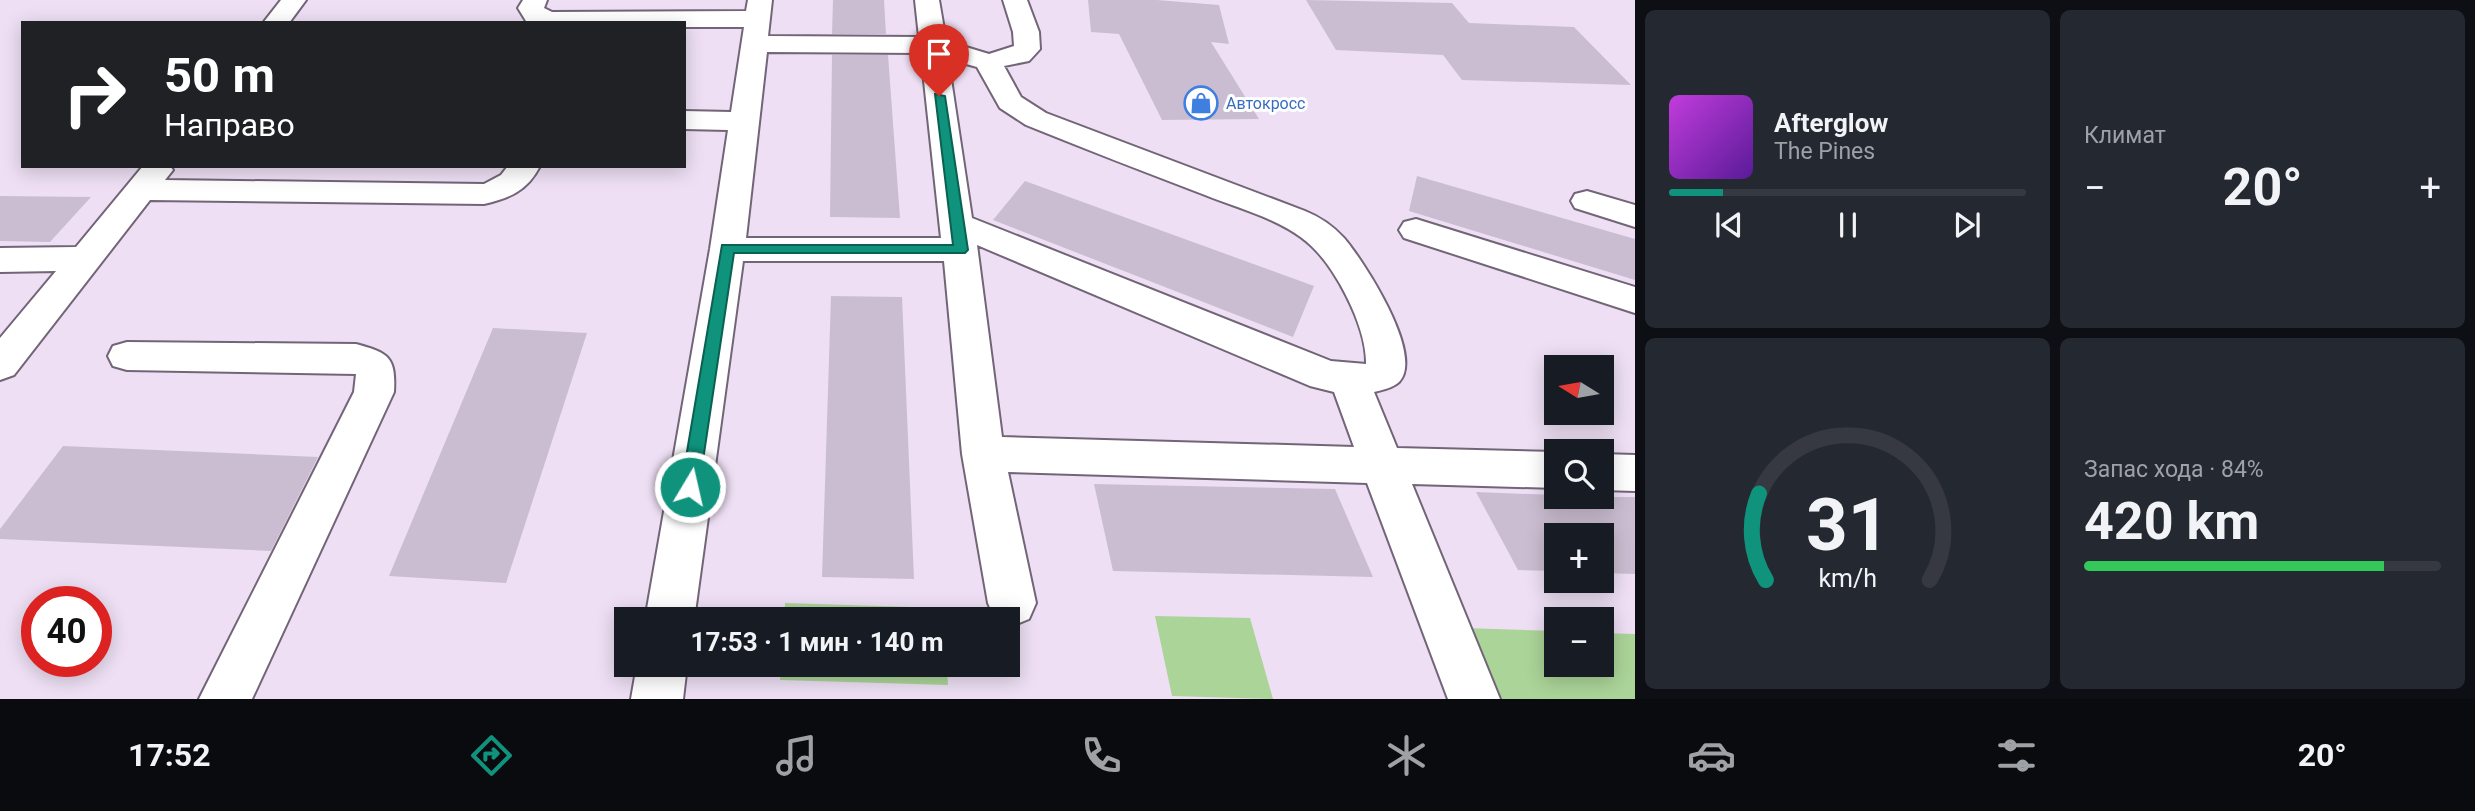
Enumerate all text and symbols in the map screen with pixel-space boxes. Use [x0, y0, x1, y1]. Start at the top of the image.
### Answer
pin [909, 24, 969, 96]
icon: arrive [920, 35, 958, 73]
text: 50 m [164, 47, 275, 104]
icon: right [49, 49, 140, 140]
shop icon: Автокросс [1182, 84, 1220, 122]
place label: Автокросс [1226, 94, 1306, 113]
text: Направо [164, 106, 295, 144]
text: Afterglow [1774, 108, 1888, 138]
text: Климат [2084, 122, 2166, 149]
text: The Pines [1774, 138, 1875, 165]
text: 20° [2223, 157, 2303, 218]
text: − [2084, 166, 2106, 210]
text: + [2419, 166, 2441, 210]
icon: previous [1710, 206, 1748, 244]
icon: pause [1829, 206, 1867, 244]
icon: next [1948, 206, 1986, 244]
north arrow [1544, 355, 1614, 425]
map controls [1544, 355, 1614, 677]
button: search [1544, 439, 1614, 509]
position arrow [653, 450, 727, 524]
text: Запас хода · 84% [2084, 456, 2264, 483]
text: 31 [1806, 482, 1889, 568]
text: 420 km [2084, 491, 2259, 552]
button: + [1544, 523, 1614, 593]
text: km/h [1818, 563, 1877, 592]
speed limit sign: 40 [21, 586, 112, 677]
button: − [1544, 607, 1614, 677]
text: 17:53 · 1 мин · 140 m [691, 627, 943, 657]
icon: directions [467, 731, 516, 780]
icon: music [772, 731, 821, 780]
icon: phone [1077, 731, 1126, 780]
icon: climate [1382, 731, 1431, 780]
icon: car [1687, 731, 1736, 780]
icon: filters [1992, 731, 2041, 780]
text: 17:52 [128, 736, 211, 774]
text: 20° [2298, 736, 2347, 774]

